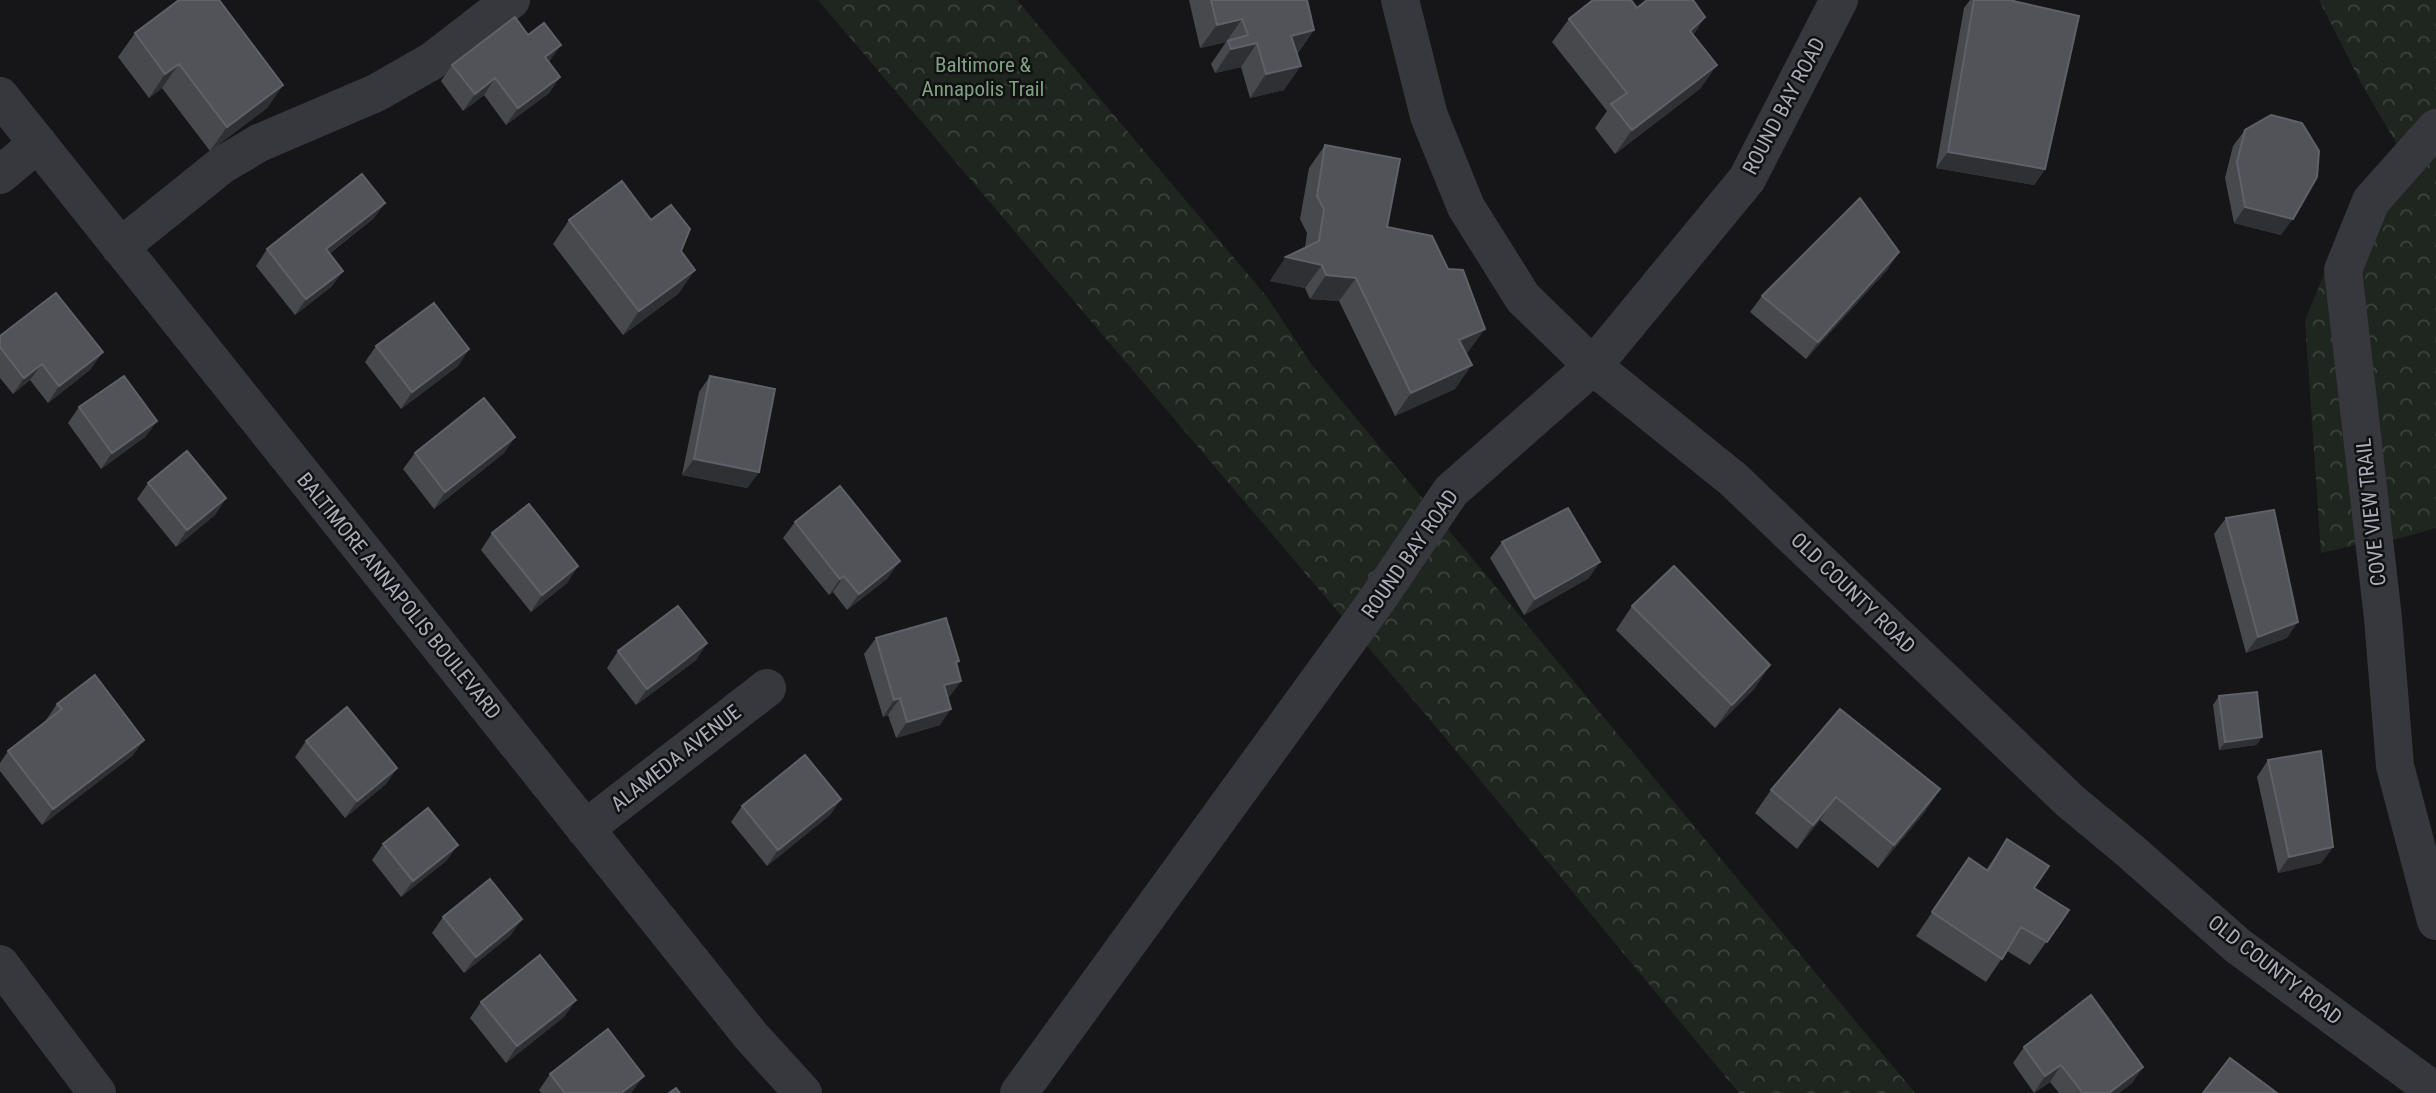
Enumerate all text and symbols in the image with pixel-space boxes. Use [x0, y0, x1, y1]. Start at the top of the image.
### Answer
street label: ROUND BAY ROAD [1738, 33, 1830, 179]
park label: Baltimore & Annapolis Trail [922, 53, 1044, 101]
street label: COVE VIEW TRAIL [2351, 437, 2391, 587]
street label: BALTIMORE ANNAPOLIS BOULEVARD [292, 468, 506, 724]
street label: ROUND BAY ROAD [1357, 485, 1463, 623]
street label: OLD COUNTY ROAD [1786, 528, 1920, 658]
street label: ALAMEDA AVENUE [606, 700, 746, 816]
street label: OLD COUNTY ROAD [2203, 910, 2347, 1030]

